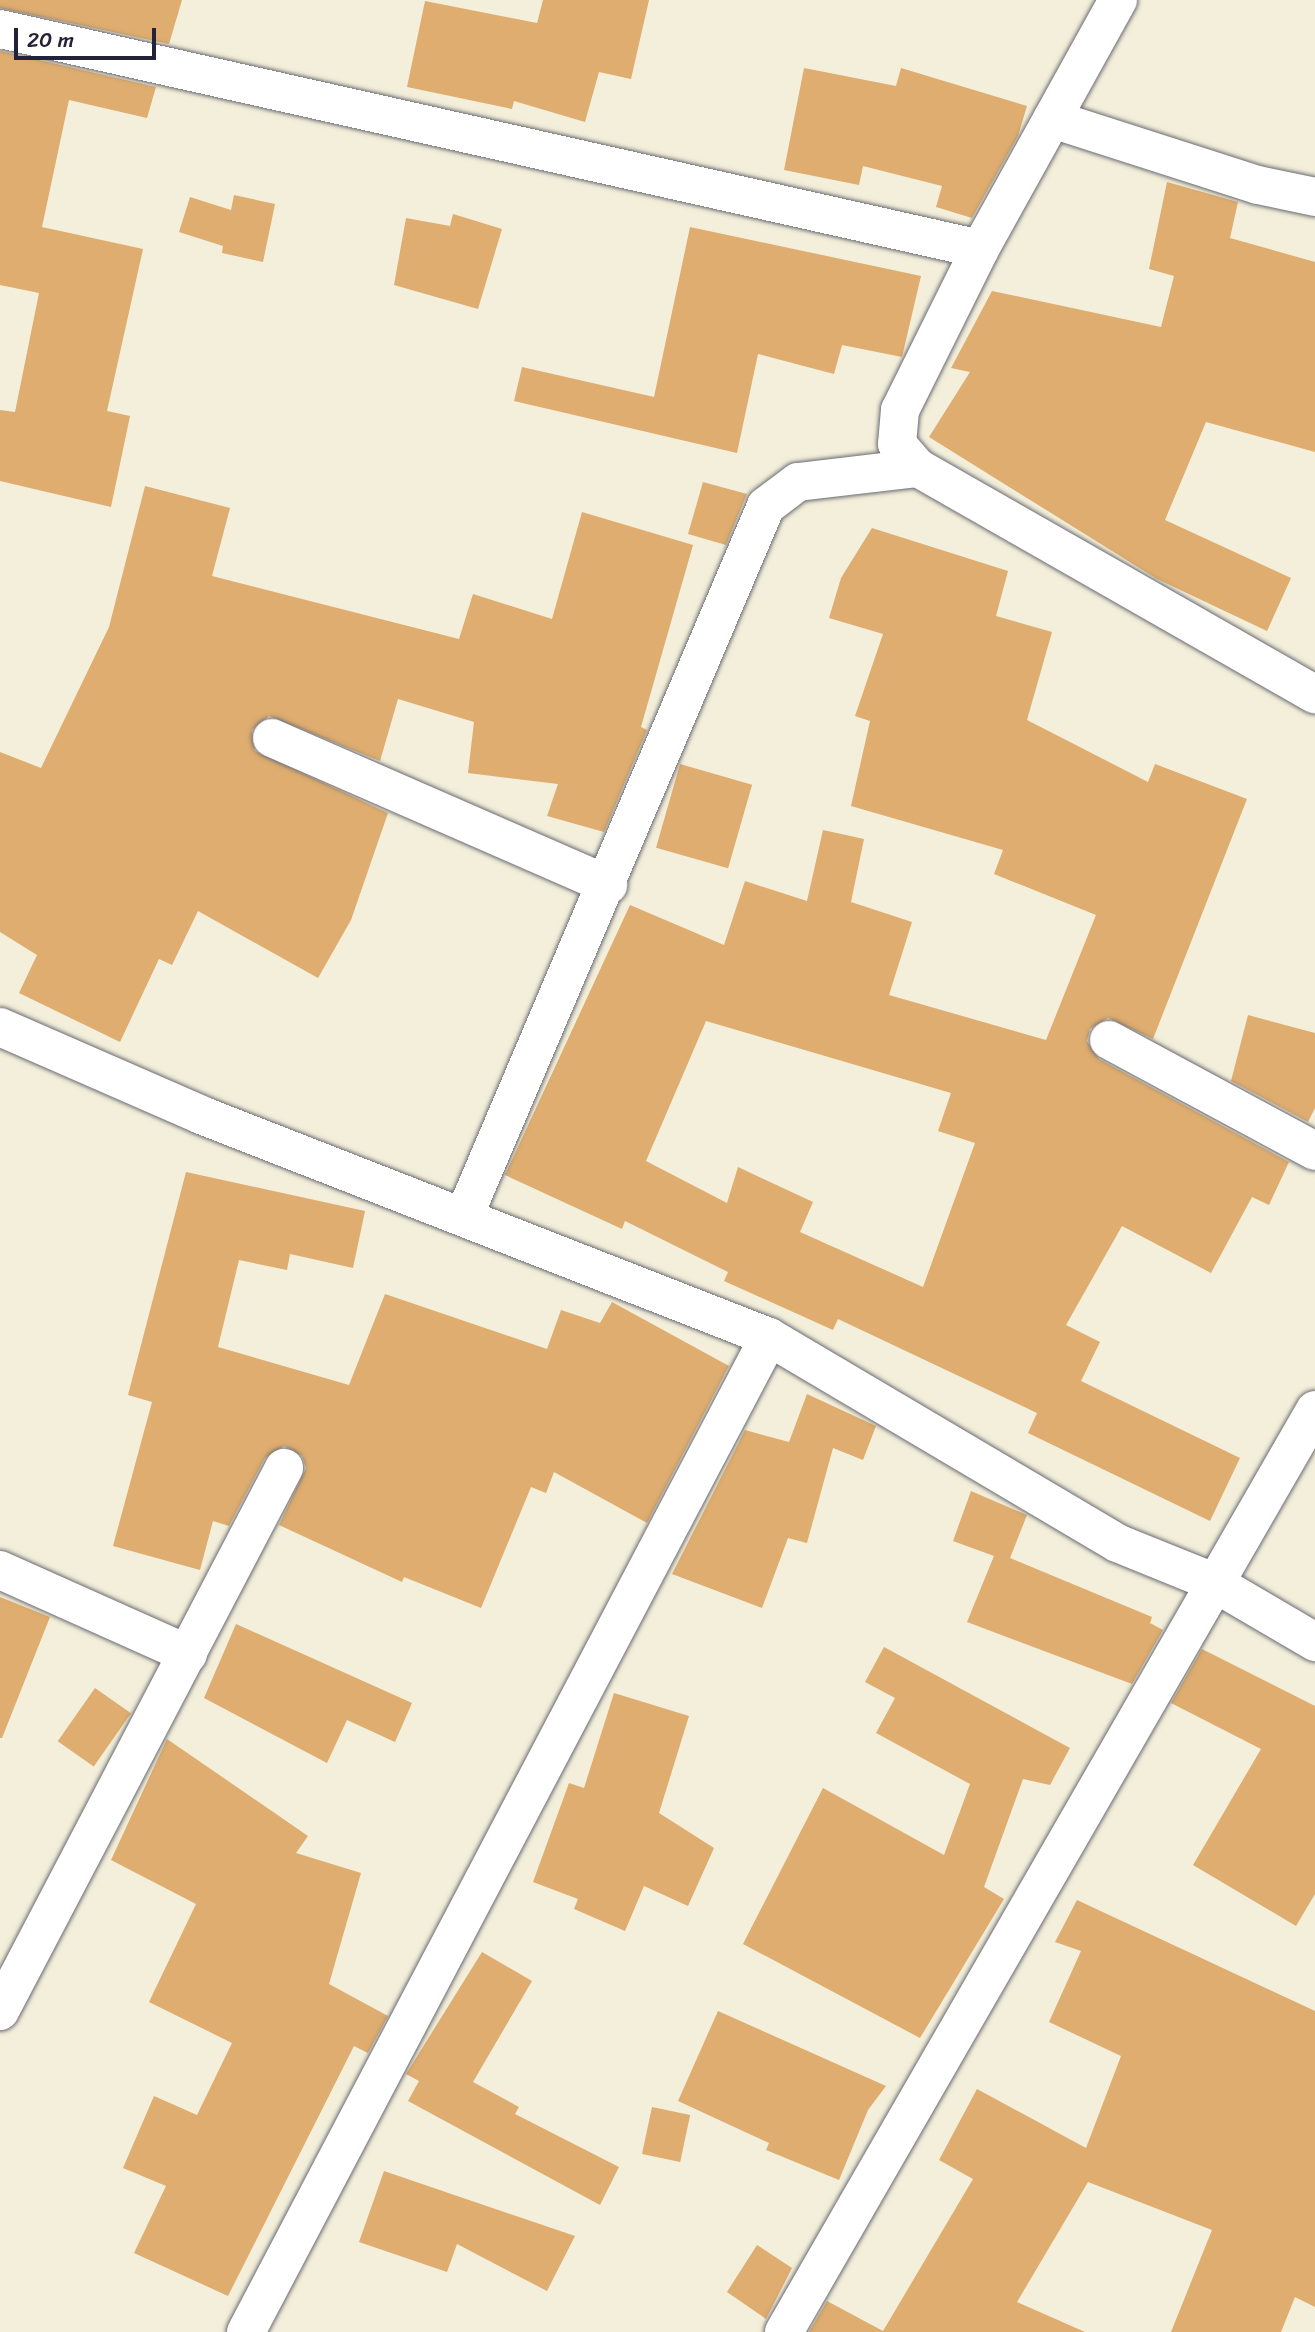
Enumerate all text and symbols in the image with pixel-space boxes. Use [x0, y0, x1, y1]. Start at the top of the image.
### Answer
scale bar [18, 14, 159, 58]
text: 20 m [27, 21, 74, 59]

